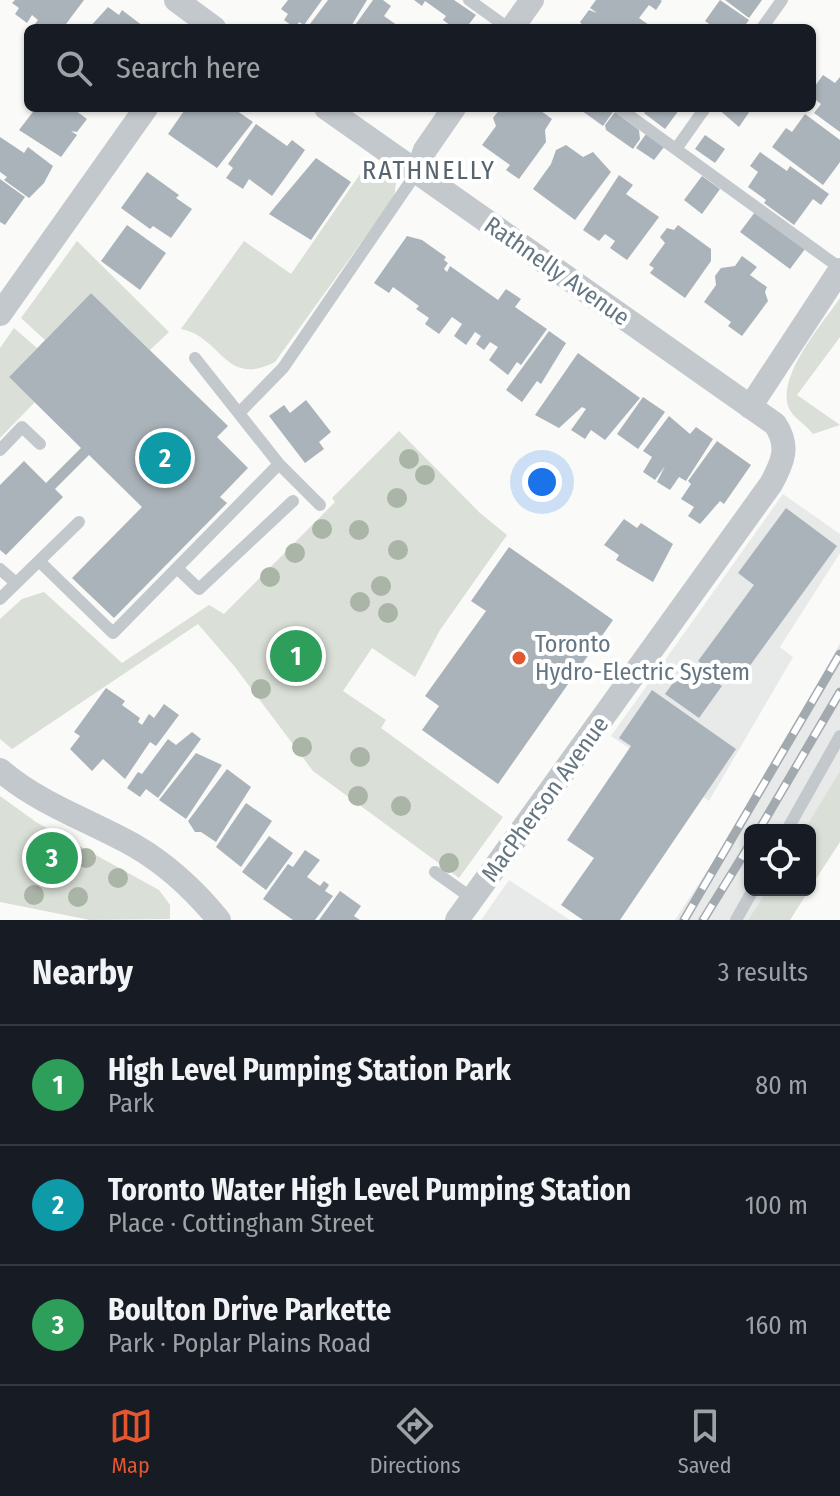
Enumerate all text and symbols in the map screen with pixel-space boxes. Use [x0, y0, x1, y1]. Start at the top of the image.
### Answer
search box [24, 24, 816, 112]
icon: search [52, 46, 96, 90]
text: Search here [116, 50, 261, 86]
district label: RATHNELLY [362, 155, 496, 186]
street label: Rathnelly Avenue [479, 211, 635, 331]
pin: 2 [139, 428, 191, 488]
your location [522, 462, 562, 502]
pin: 1 [270, 626, 322, 686]
place label: Toronto Hydro-Electric System [535, 630, 750, 686]
marker: Toronto Hydro-Electric System [510, 649, 528, 667]
street label: MacPherson Avenue [476, 711, 614, 887]
map controls [744, 824, 816, 896]
button: locate [744, 824, 816, 896]
pin: 3 [26, 828, 78, 888]
text: Nearby [32, 952, 133, 993]
text: 3 results [718, 957, 808, 988]
text: High Level Pumping Station Park [108, 1052, 511, 1088]
text: 1 [53, 1070, 64, 1101]
text: 80 m [755, 1070, 808, 1101]
text: Park [108, 1088, 154, 1119]
text: Toronto Water High Level Pumping Station [108, 1172, 631, 1208]
text: 2 [52, 1190, 64, 1221]
text: 100 m [745, 1190, 808, 1221]
text: Place · Cottingham Street [108, 1208, 374, 1239]
text: Boulton Drive Parkette [108, 1292, 391, 1328]
text: 3 [52, 1310, 64, 1341]
text: 160 m [745, 1310, 808, 1341]
text: Park · Poplar Plains Road [108, 1328, 371, 1359]
tab: Map [109, 1404, 153, 1479]
tab: Directions [370, 1404, 461, 1479]
tab: Saved [678, 1404, 731, 1479]

